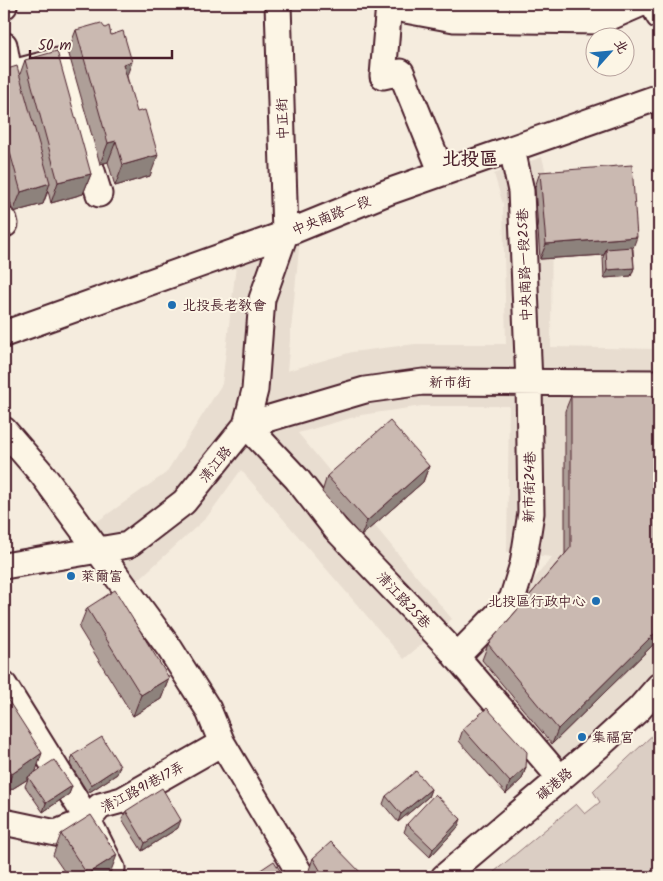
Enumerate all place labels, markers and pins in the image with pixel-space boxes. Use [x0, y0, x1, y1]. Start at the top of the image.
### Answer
place label: 北投長老教會 [182, 295, 267, 317]
marker: 北投長老教會 [166, 299, 178, 311]
place label: 萊爾富 [81, 566, 123, 588]
marker: 萊爾富 [65, 570, 77, 582]
place label: 北投區行政中心 [488, 591, 586, 613]
marker: 北投區行政中心 [590, 595, 602, 607]
place label: 集福宮 [592, 727, 634, 749]
marker: 集福宮 [576, 731, 588, 743]

